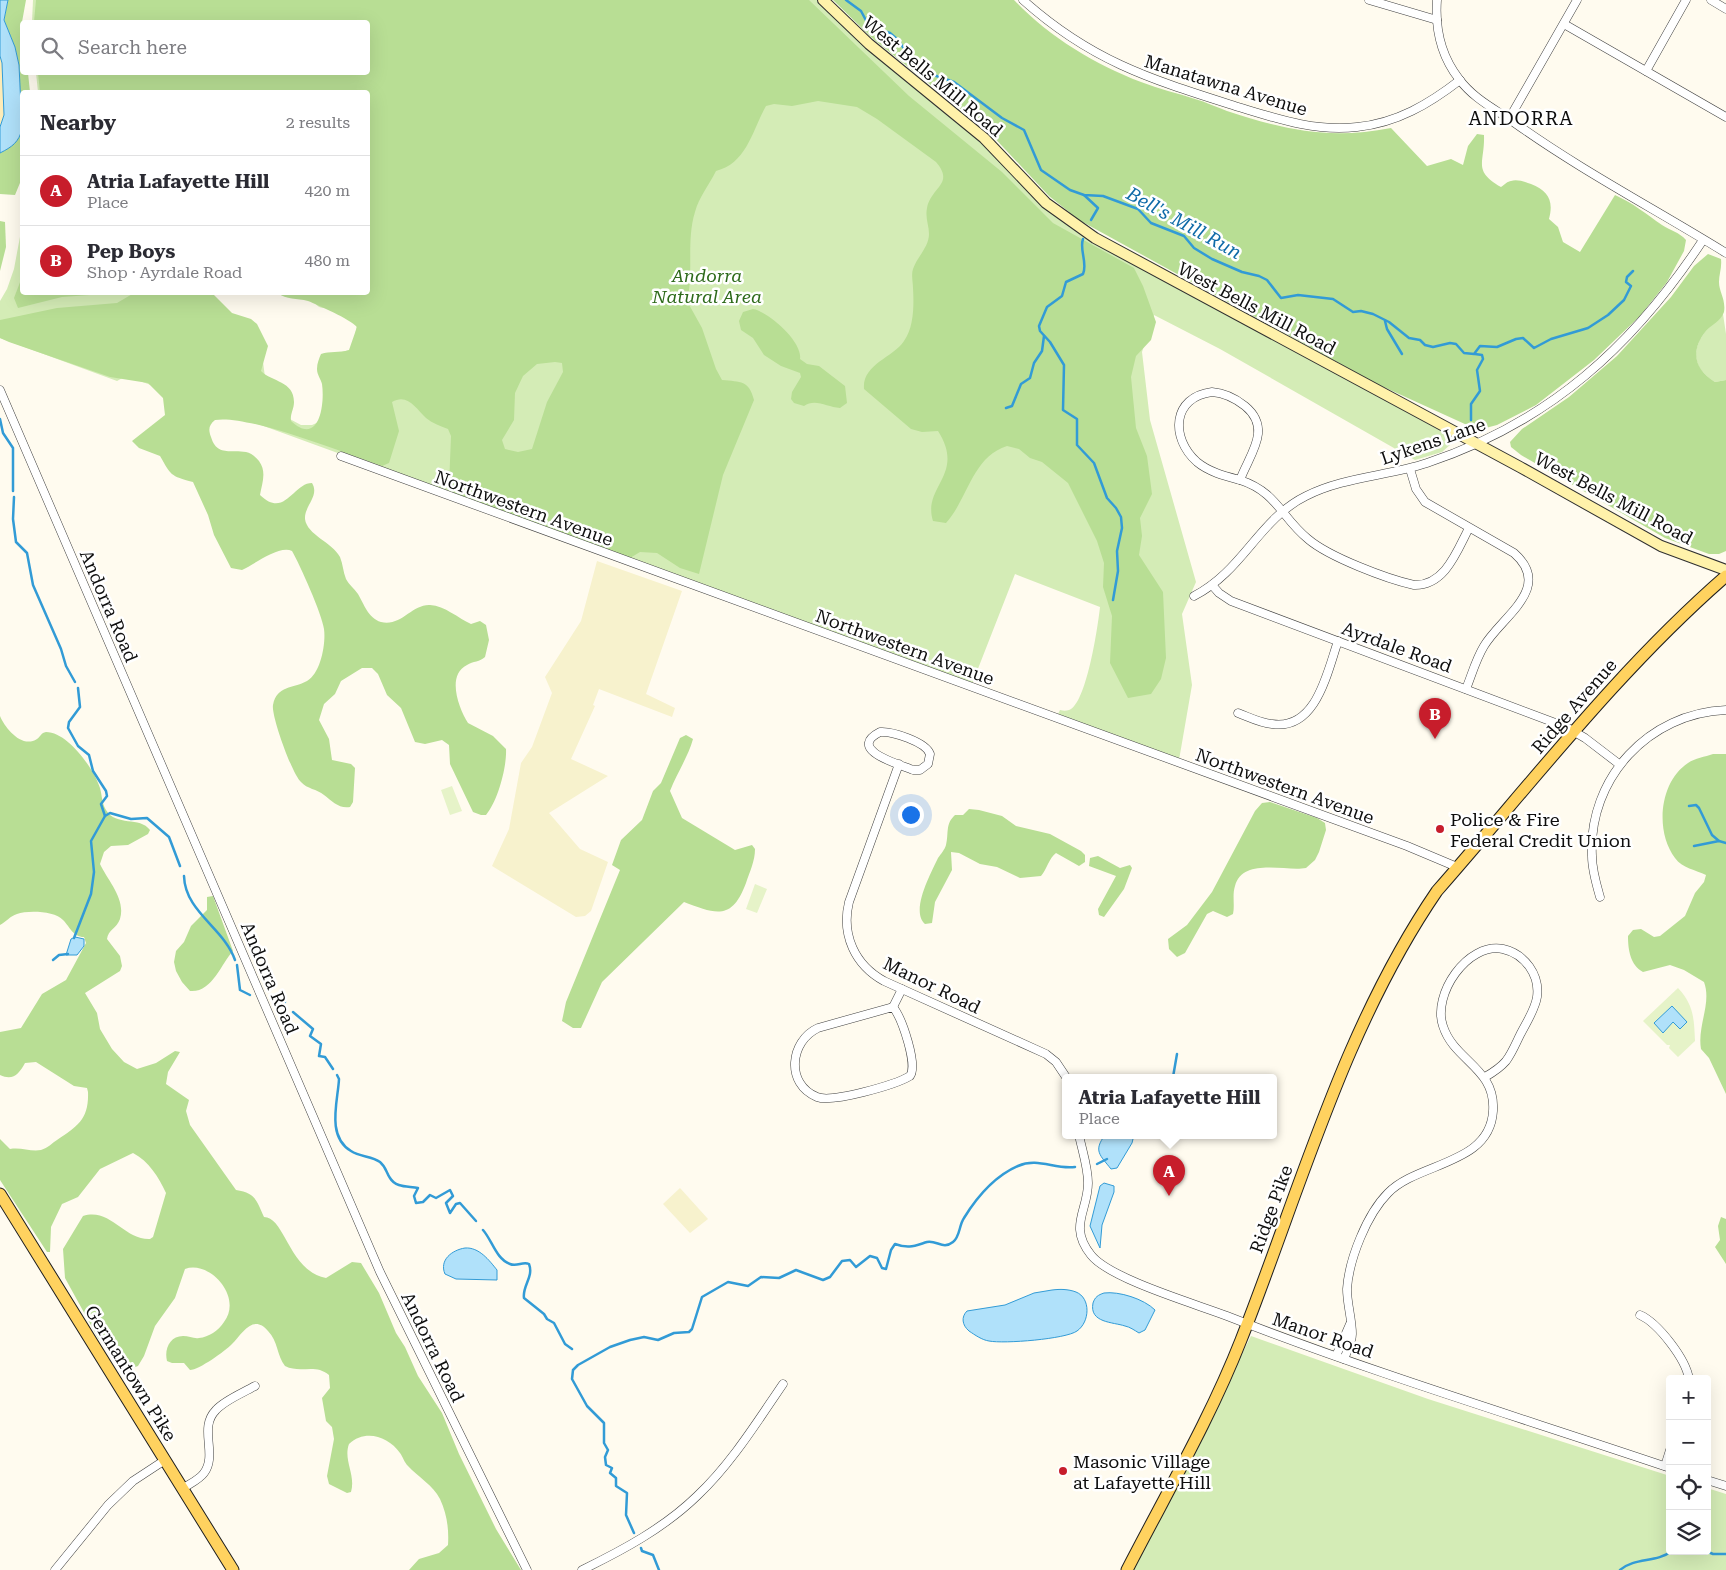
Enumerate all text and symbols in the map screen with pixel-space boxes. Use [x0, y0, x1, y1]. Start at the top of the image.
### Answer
street label: West Bells Mill Road [859, 11, 1008, 141]
search box [20, 20, 370, 75]
icon: search [38, 34, 66, 62]
text: Search here [78, 36, 187, 59]
street label: Manatawna Avenue [1142, 50, 1310, 120]
district label: ANDORRA [1468, 107, 1574, 130]
text: Nearby [40, 111, 116, 135]
text: 2 results [286, 113, 350, 132]
text: Atria Lafayette Hill [87, 170, 269, 193]
text: A [50, 181, 62, 200]
text: 420 m [304, 181, 350, 200]
water label: Bell's Mill Run [1122, 181, 1246, 264]
text: Place [87, 193, 128, 212]
text: Pep Boys [87, 240, 175, 263]
text: B [50, 251, 62, 270]
text: 480 m [304, 251, 350, 270]
street label: West Bells Mill Road [1174, 257, 1340, 359]
text: Shop · Ayrdale Road [87, 263, 242, 282]
park label: Andorra Natural Area [651, 265, 762, 307]
street label: Lykens Lane [1378, 413, 1488, 469]
street label: West Bells Mill Road [1531, 447, 1697, 549]
street label: Northwestern Avenue [432, 466, 616, 550]
street label: Andorra Road [76, 547, 142, 666]
street label: Northwestern Avenue [813, 605, 997, 689]
street label: Ayrdale Road [1339, 617, 1455, 677]
street label: Ridge Avenue [1527, 654, 1621, 758]
pin: B [1419, 698, 1451, 739]
street label: Northwestern Avenue [1193, 744, 1377, 828]
your location [898, 802, 924, 828]
place label: Police & Fire Federal Credit Union [1450, 809, 1632, 851]
marker: Police & Fire Federal Credit Union [1434, 823, 1446, 835]
street label: Andorra Road [237, 919, 303, 1038]
street label: Manor Road [880, 952, 984, 1018]
popup [1062, 1074, 1277, 1139]
text: Atria Lafayette Hill [1078, 1086, 1261, 1109]
text: Place [1078, 1109, 1120, 1128]
pin: A [1153, 1155, 1185, 1196]
street label: Ridge Pike [1245, 1162, 1297, 1256]
street label: Andorra Road [397, 1288, 469, 1406]
street label: Germantown Pike [81, 1301, 181, 1445]
street label: Manor Road [1270, 1308, 1377, 1362]
map controls [1666, 1375, 1711, 1555]
button: + [1666, 1375, 1711, 1420]
button: − [1666, 1420, 1711, 1465]
place label: Masonic Village at Lafayette Hill [1073, 1451, 1211, 1493]
marker: Masonic Village at Lafayette Hill [1057, 1465, 1069, 1477]
button: locate [1666, 1465, 1711, 1510]
button: layers [1666, 1510, 1711, 1555]

